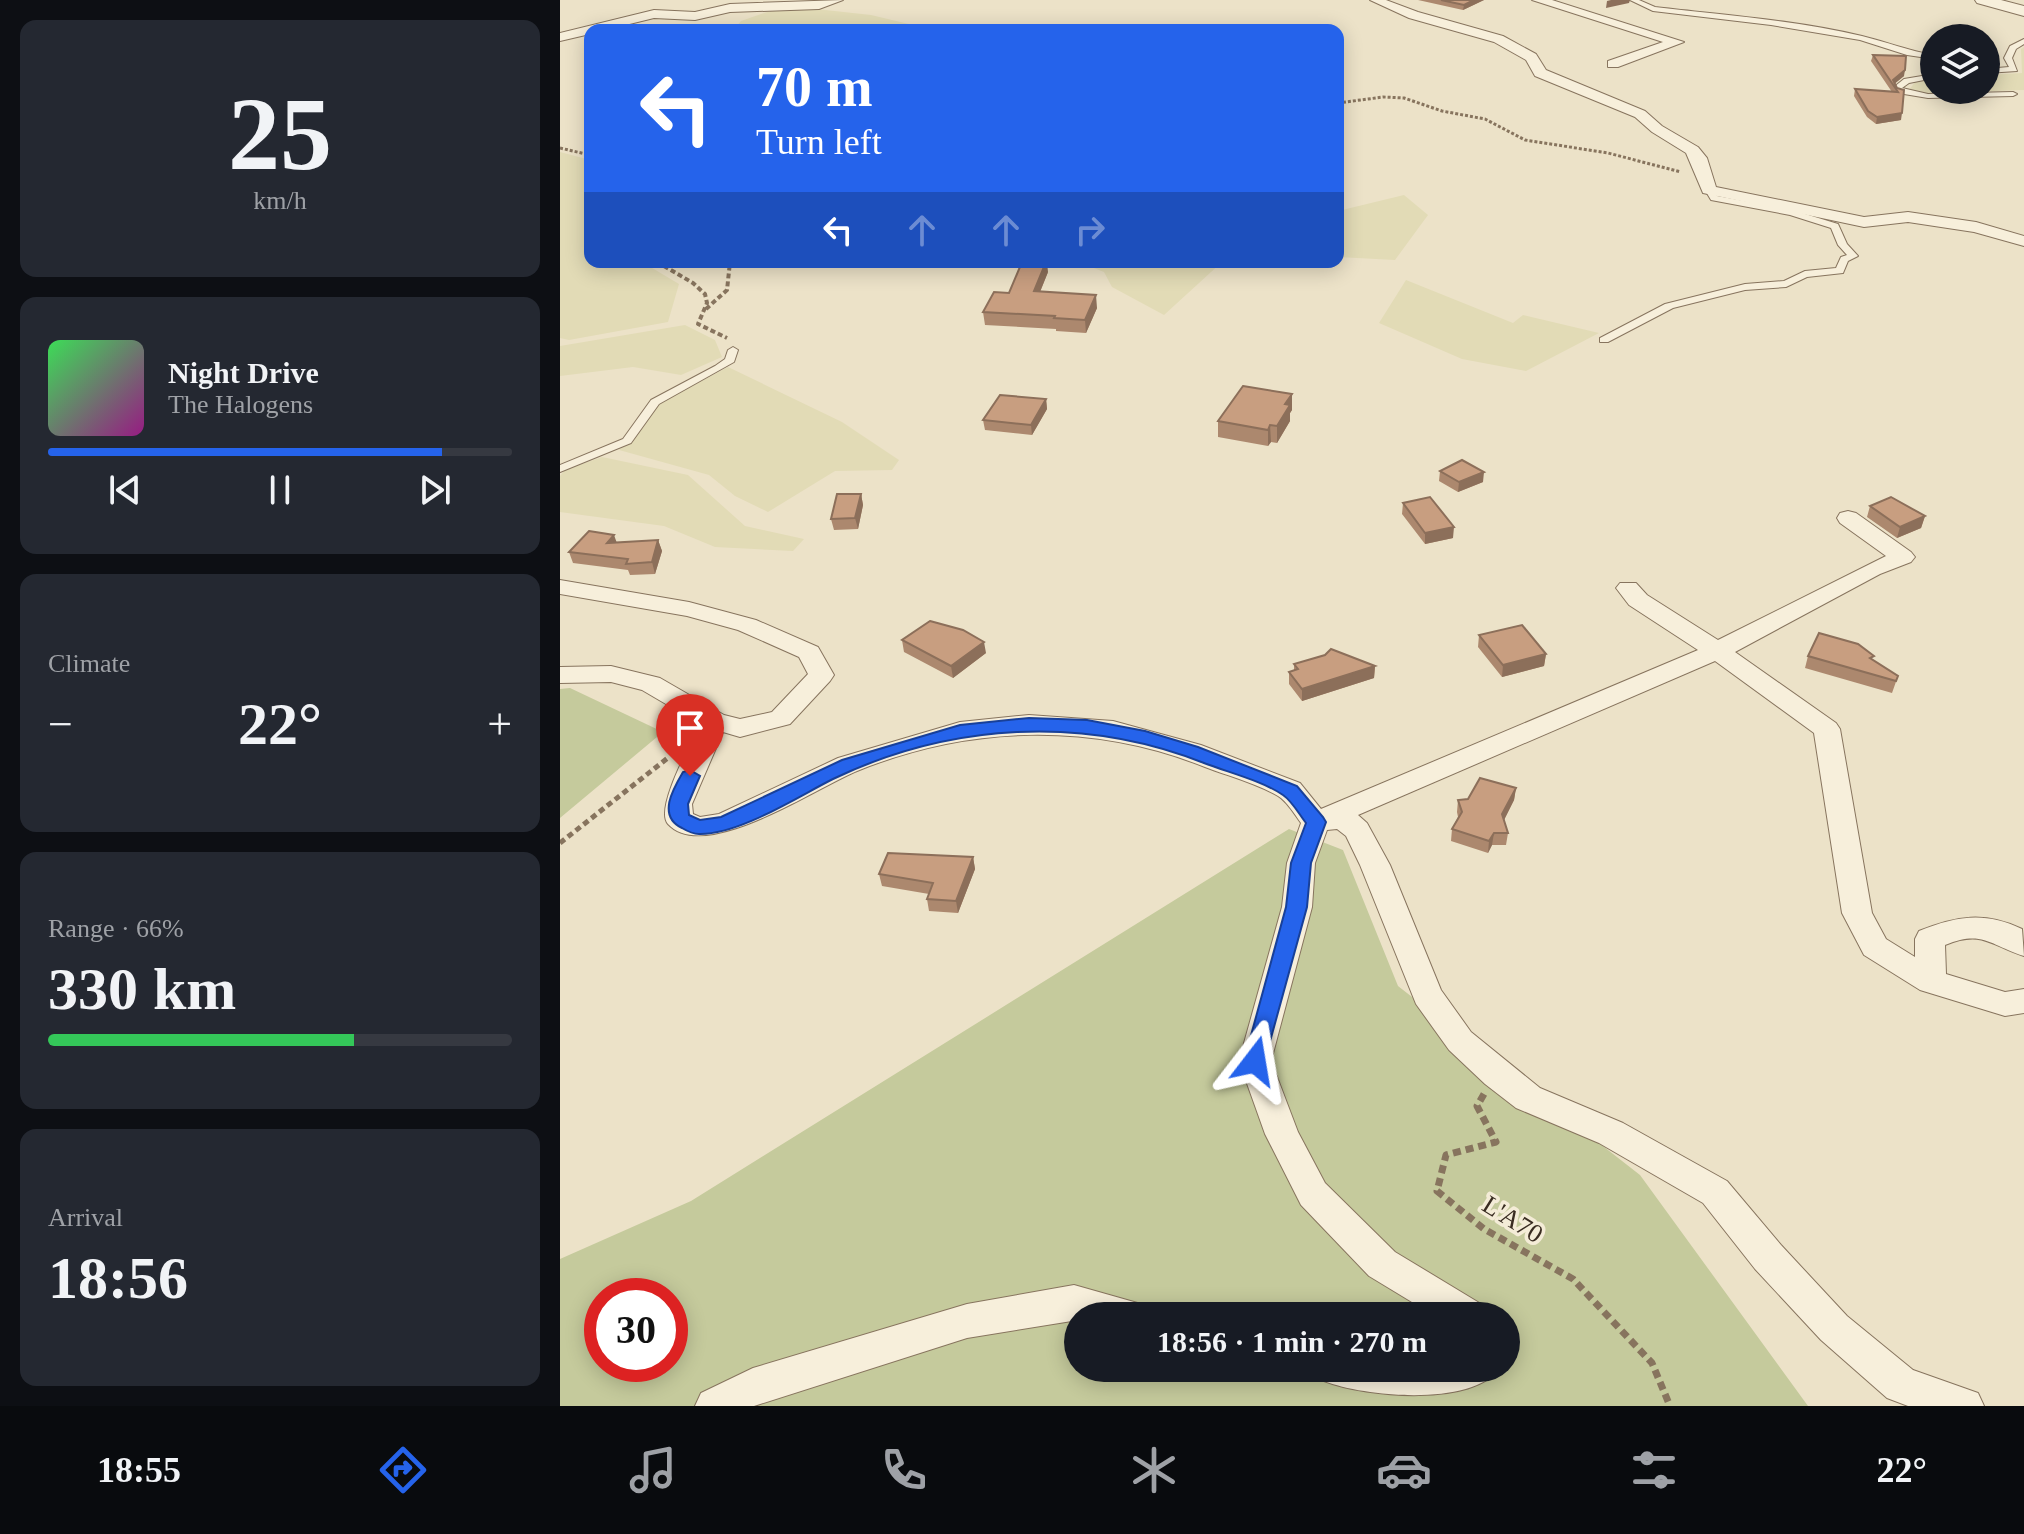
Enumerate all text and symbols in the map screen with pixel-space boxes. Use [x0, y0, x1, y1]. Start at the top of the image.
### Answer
map controls [1920, 24, 2000, 104]
button: layers [1920, 24, 2000, 104]
icon: left [624, 56, 728, 160]
text: 70 m [756, 56, 873, 118]
text: 25 [228, 76, 332, 191]
text: Turn left [756, 122, 882, 162]
text: km/h [253, 186, 307, 215]
icon: left [816, 208, 860, 252]
icon: ahead [900, 208, 944, 252]
icon: ahead [984, 208, 1028, 252]
icon: right [1068, 208, 1112, 252]
text: Night Drive [168, 356, 319, 389]
text: The Halogens [168, 390, 313, 419]
icon: previous [103, 468, 147, 512]
icon: pause [258, 468, 302, 512]
icon: next [413, 468, 457, 512]
text: Climate [48, 649, 130, 678]
text: 22° [238, 691, 322, 757]
pin [656, 694, 724, 776]
text: − [48, 700, 73, 749]
text: + [487, 700, 512, 749]
icon: arrive [668, 706, 712, 750]
text: Range · 66% [48, 914, 184, 943]
text: 330 km [48, 956, 236, 1022]
position arrow [1213, 1019, 1297, 1103]
street label: L'A70 [1477, 1190, 1548, 1249]
text: Arrival [48, 1203, 123, 1232]
text: 18:56 [48, 1245, 188, 1311]
speed limit sign: 30 [584, 1278, 688, 1382]
text: 18:56 · 1 min · 270 m [1157, 1325, 1427, 1358]
icon: directions [375, 1442, 431, 1498]
icon: music [625, 1442, 681, 1498]
icon: phone [876, 1442, 932, 1498]
icon: climate [1126, 1442, 1182, 1498]
icon: car [1376, 1442, 1432, 1498]
icon: filters [1626, 1442, 1682, 1498]
text: 18:55 [97, 1450, 181, 1490]
text: 22° [1876, 1450, 1927, 1490]

